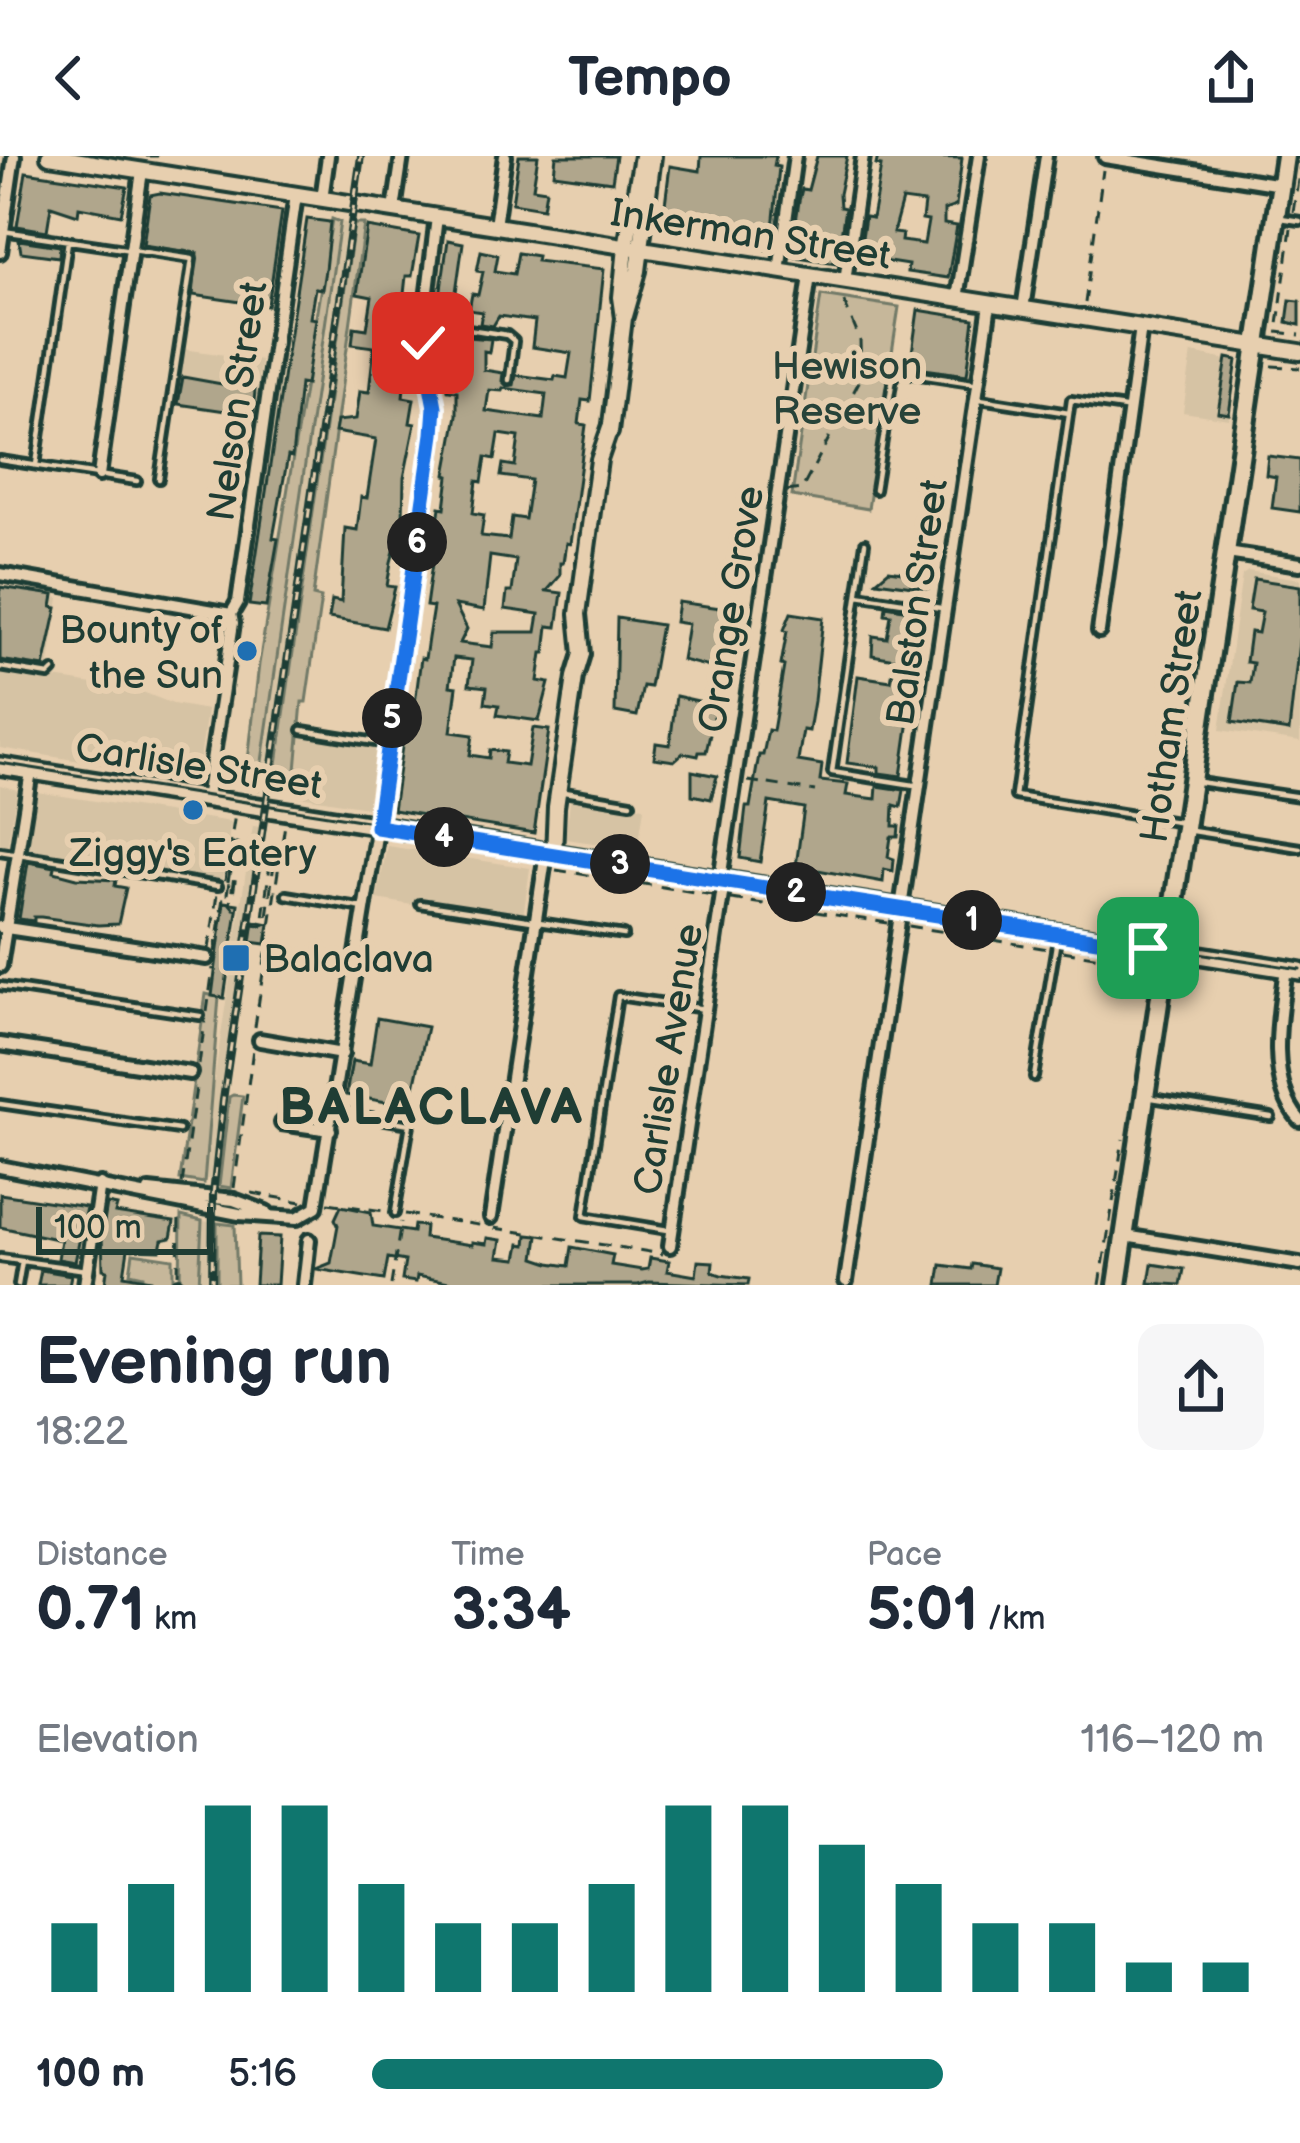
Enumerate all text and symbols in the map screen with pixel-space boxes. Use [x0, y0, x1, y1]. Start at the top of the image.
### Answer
icon: back [36, 45, 102, 111]
icon: share [1198, 45, 1264, 111]
text: Tempo [568, 46, 732, 111]
street label: Inkerman Street [607, 190, 894, 281]
street label: Nelson Street [198, 279, 279, 524]
pin [372, 292, 474, 394]
icon: check [390, 310, 456, 376]
park label: Hewison Reserve [772, 344, 922, 436]
street label: Balston Street [878, 476, 959, 729]
street label: Orange Grove [690, 483, 775, 736]
pin: 6 [387, 512, 447, 572]
text: 6 [407, 522, 427, 562]
street label: Hotham Street [1131, 587, 1213, 846]
place label: Bounty of the Sun [59, 608, 223, 700]
marker: Bounty of the Sun [234, 638, 260, 664]
pin: 5 [362, 688, 422, 748]
text: 5 [382, 698, 402, 738]
street label: Carlisle Street [72, 725, 325, 810]
marker: Ziggy's Eatery [180, 797, 206, 823]
pin: 4 [414, 807, 474, 867]
text: 4 [434, 817, 454, 857]
place label: Ziggy's Eatery [68, 831, 317, 878]
pin: 3 [590, 834, 650, 894]
text: 3 [610, 844, 630, 884]
pin: 2 [766, 862, 826, 922]
text: 2 [786, 872, 806, 912]
pin: 1 [942, 890, 1002, 950]
pin [1097, 897, 1199, 999]
text: 1 [965, 900, 979, 940]
icon: arrive [1115, 915, 1181, 981]
street label: Carlisle Avenue [625, 920, 714, 1198]
place label: Balaclava [263, 937, 434, 984]
marker: Balaclava [220, 942, 252, 974]
district label: BALACLAVA [279, 1078, 585, 1139]
scale bar [36, 1201, 213, 1254]
text: 100 m [54, 1208, 142, 1248]
text: Evening run [36, 1324, 392, 1403]
button: share [1138, 1324, 1264, 1450]
text: 18:22 [36, 1409, 128, 1456]
text: Distance [36, 1535, 168, 1575]
text: Time [451, 1535, 524, 1575]
text: Pace [867, 1535, 942, 1575]
text: 0.71 [36, 1575, 145, 1647]
text: 3:34 [451, 1575, 571, 1647]
text: 5:01 [867, 1575, 978, 1647]
text: km [145, 1599, 197, 1639]
text: /km [978, 1599, 1046, 1639]
text: Elevation [36, 1717, 199, 1764]
text: 116–120 m [1080, 1717, 1264, 1764]
text: 100 m [36, 2051, 145, 2098]
text: 5:16 [228, 2051, 297, 2098]

